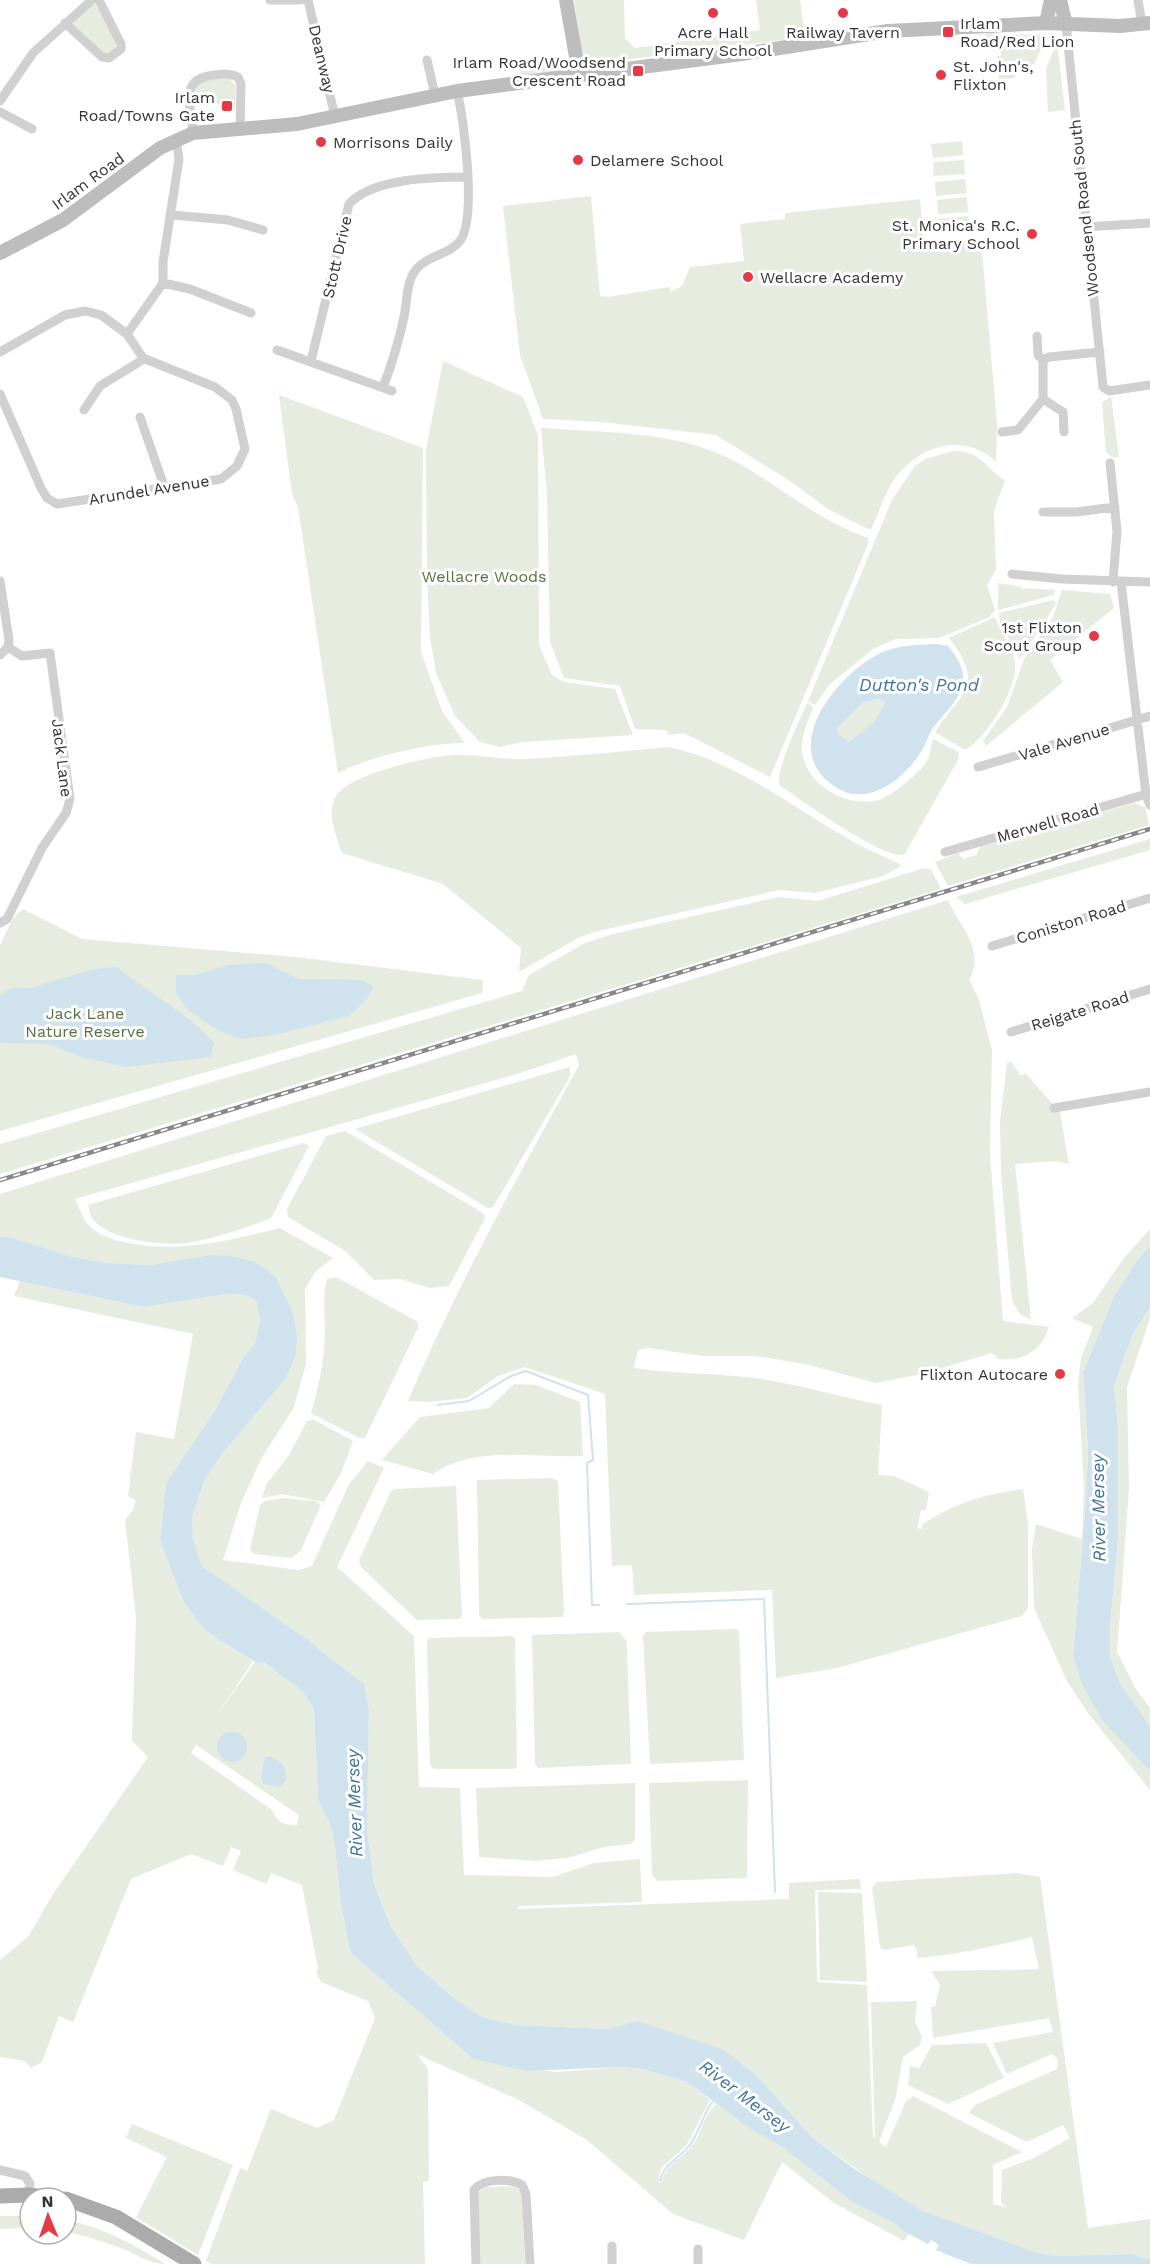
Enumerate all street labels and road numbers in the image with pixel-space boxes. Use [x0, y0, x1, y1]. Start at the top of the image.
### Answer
street label: Deanway [305, 23, 339, 96]
street label: Woodsend Road South [1065, 119, 1103, 297]
street label: Irlam Road [48, 148, 128, 214]
street label: Stott Drive [318, 214, 356, 300]
street label: Arundel Avenue [87, 471, 211, 509]
street label: Jack Lane [48, 718, 76, 798]
street label: Vale Avenue [1016, 719, 1112, 765]
street label: Merwell Road [995, 799, 1101, 847]
street label: Coniston Road [1014, 896, 1128, 948]
street label: Reigate Road [1029, 987, 1131, 1035]

